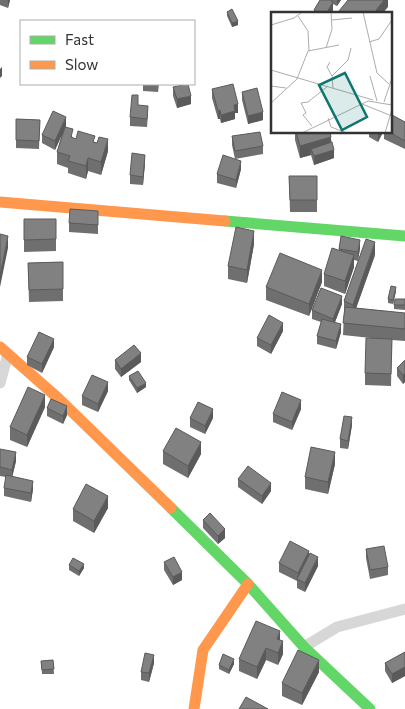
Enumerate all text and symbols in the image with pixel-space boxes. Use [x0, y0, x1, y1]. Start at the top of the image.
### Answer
inset map [271, 12, 392, 134]
legend [20, 20, 195, 85]
text: Fast [65, 30, 94, 48]
text: Slow [65, 55, 98, 73]

